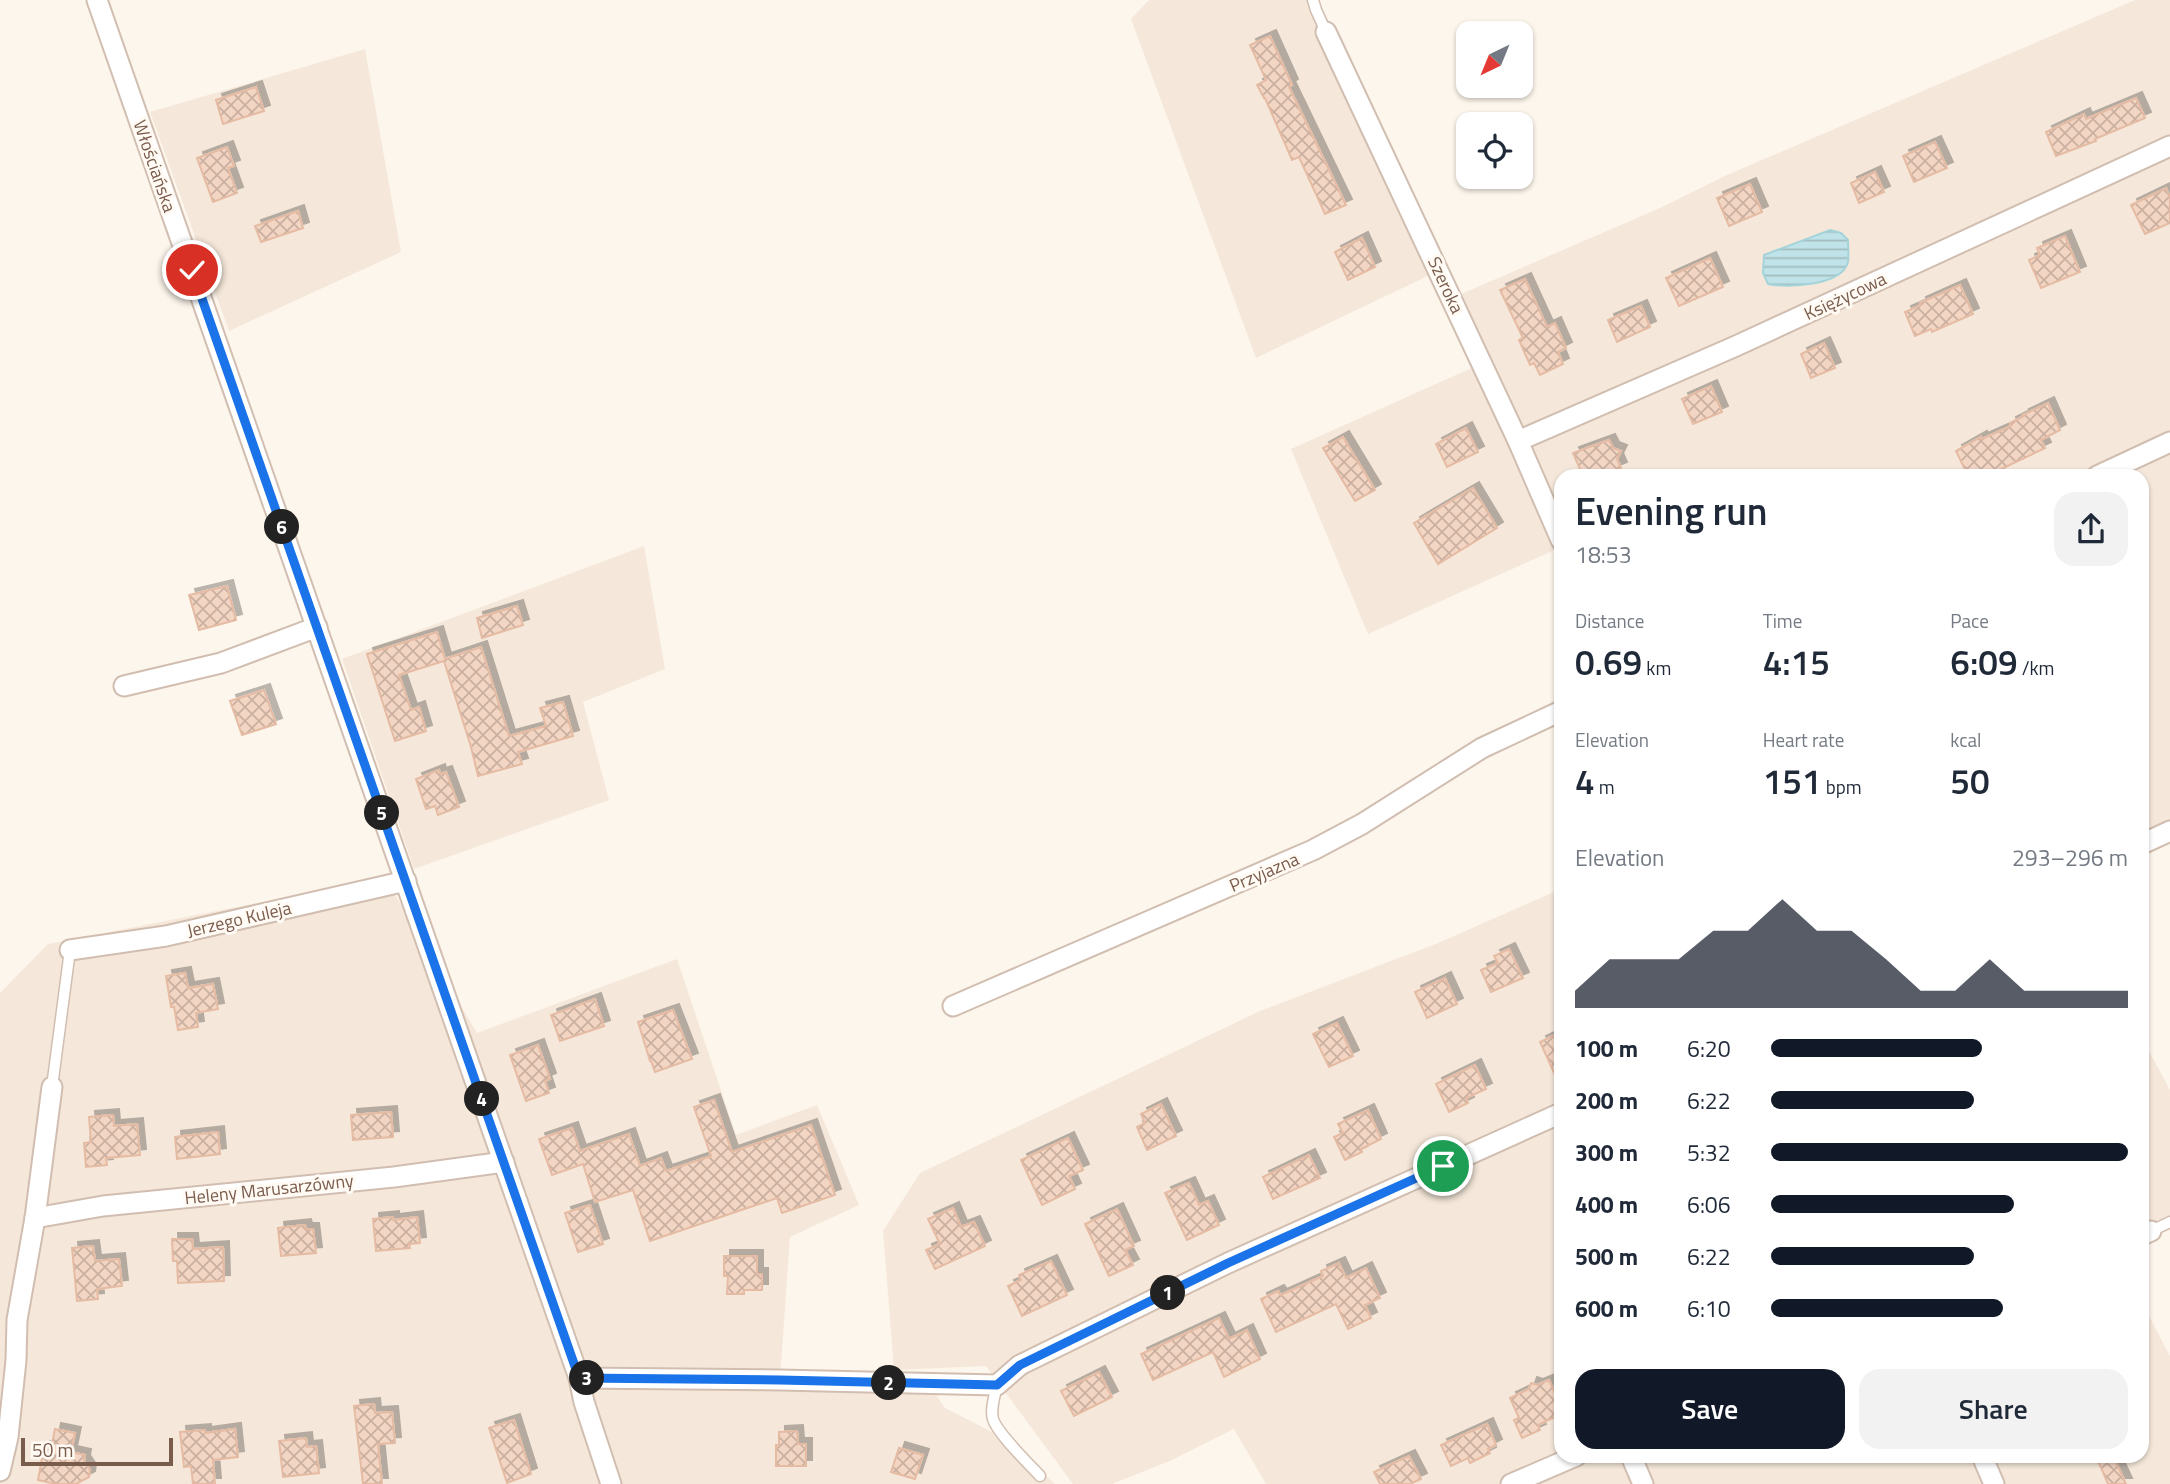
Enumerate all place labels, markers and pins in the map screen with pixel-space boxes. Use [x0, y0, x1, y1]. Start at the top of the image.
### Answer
pin [162, 240, 222, 300]
pin: 6 [264, 510, 300, 544]
pin: 5 [364, 796, 400, 830]
pin: 4 [464, 1082, 500, 1116]
pin [1413, 1136, 1473, 1196]
pin: 1 [1150, 1276, 1186, 1310]
pin: 3 [570, 1360, 604, 1396]
pin: 2 [872, 1366, 906, 1400]

